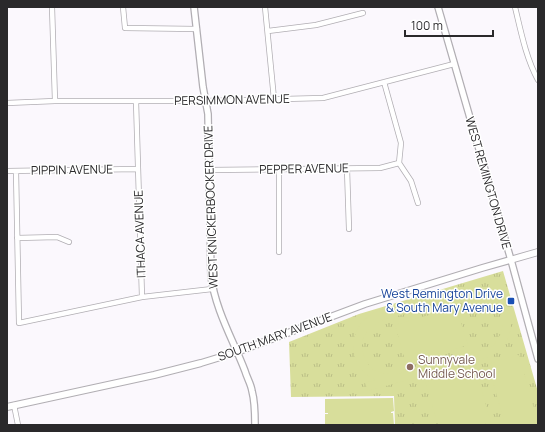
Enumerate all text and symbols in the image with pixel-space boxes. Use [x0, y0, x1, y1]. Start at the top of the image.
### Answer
scale bar [405, 12, 493, 38]
text: 100 m [411, 17, 443, 34]
street label: PERSIMMON AVENUE [174, 90, 290, 109]
street label: WEST REMINGTON DRIVE [461, 115, 516, 251]
street label: WEST KNICKERBOCKER DRIVE [199, 125, 222, 289]
street label: PEPPER AVENUE [259, 159, 349, 178]
street label: PIPPIN AVENUE [31, 160, 113, 179]
street label: ITHACA AVENUE [129, 189, 150, 278]
place label: West Remington Drive & South Mary Avenue [381, 285, 503, 316]
marker: West Remington Drive & South Mary Avenue [506, 296, 516, 306]
street label: SOUTH MARY AVENUE [215, 308, 334, 365]
place label: Sunnyvale Middle School [418, 351, 496, 382]
marker: Sunnyvale Middle School [405, 362, 415, 372]

